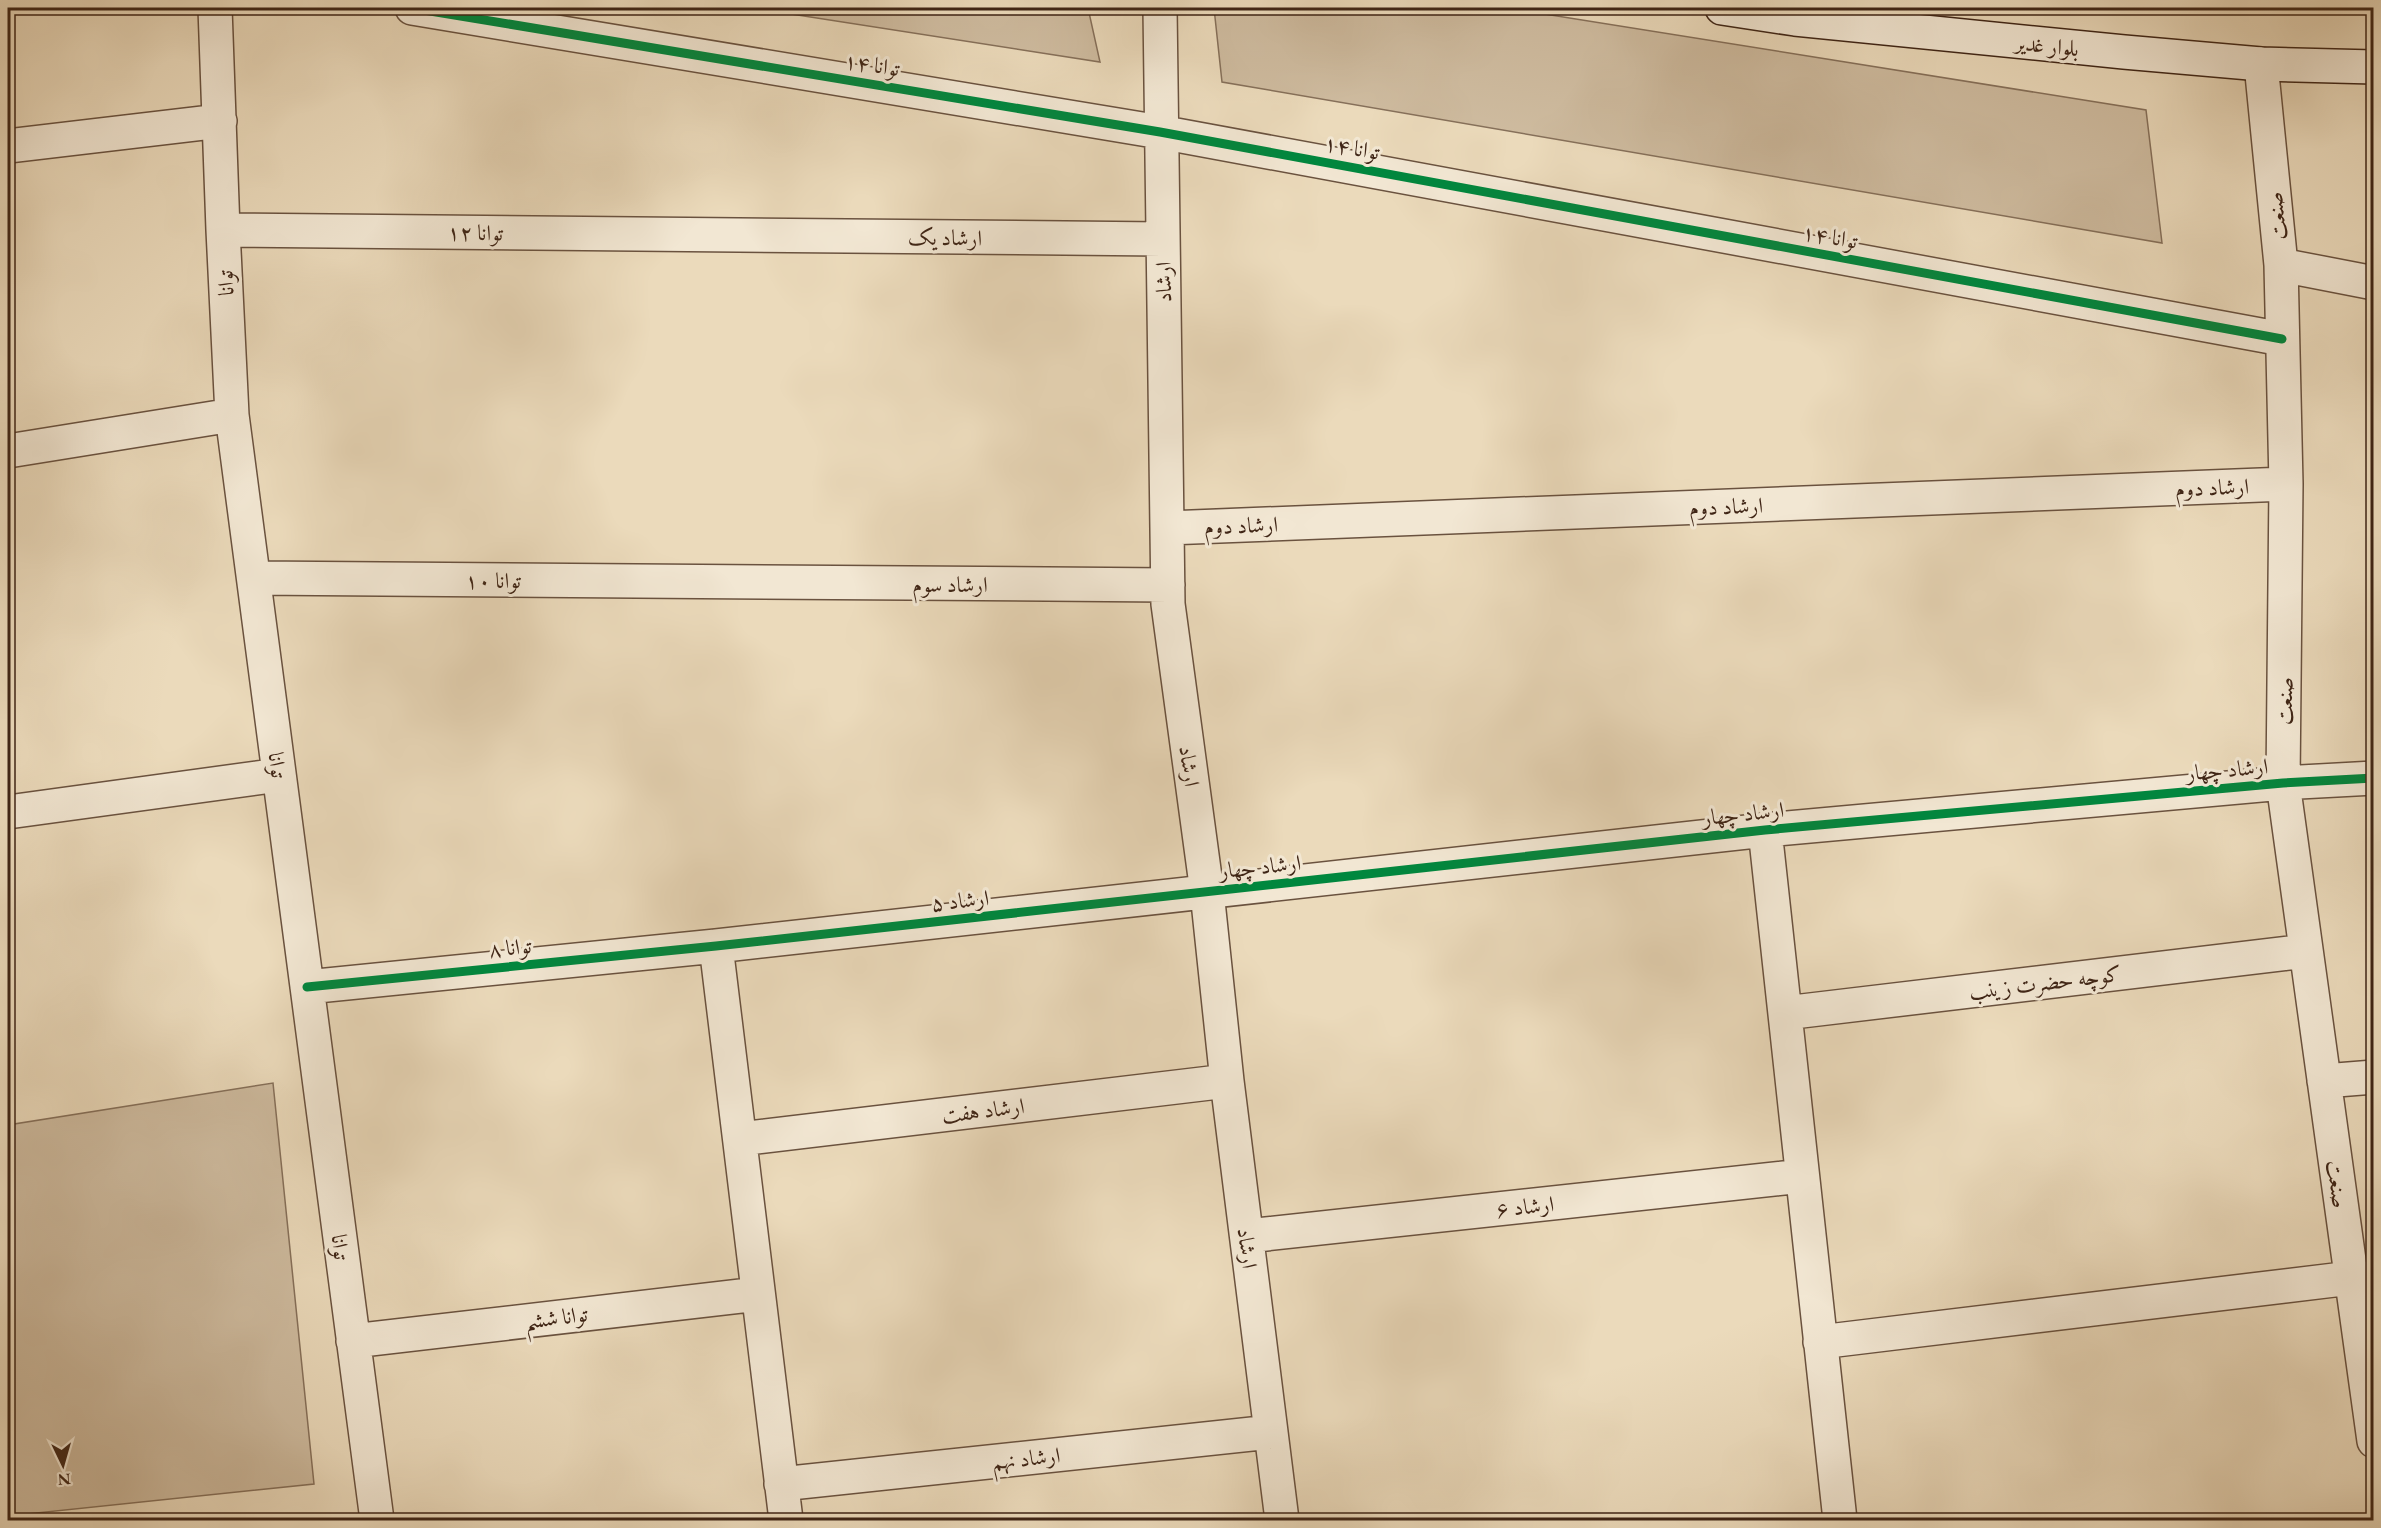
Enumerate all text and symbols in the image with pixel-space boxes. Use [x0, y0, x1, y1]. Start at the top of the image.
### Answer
street label: بلوار غدیر [2012, 28, 2080, 63]
street label: توانا ۱۴ [842, 46, 903, 83]
street label: توانا ۱۴ [1322, 128, 1383, 167]
street label: صنعت [2260, 190, 2293, 241]
street label: توانا ۱۴ [1800, 217, 1861, 256]
street label: توانا ۱۲ [447, 218, 504, 247]
street label: ارشاد یک [908, 222, 982, 253]
street label: ارشاد [1149, 261, 1178, 303]
street label: توانا [210, 269, 241, 297]
street label: ارشاد دوم [2175, 472, 2250, 508]
street label: ارشاد دوم [1689, 491, 1764, 527]
street label: ارشاد دوم [1204, 510, 1279, 546]
street label: توانا ۱۰ [465, 566, 522, 595]
street label: ارشاد سوم [912, 570, 988, 604]
street label: صنعت [2270, 677, 2299, 725]
street label: ارشاد [1172, 744, 1207, 788]
street label: توانا [261, 750, 294, 781]
street label: ارشاد چهار [2183, 751, 2269, 788]
street label: ارشاد چهار [1699, 795, 1785, 832]
street label: ارشاد چهار [1216, 848, 1302, 885]
street label: ارشاد ۵ [930, 883, 991, 918]
street label: توانا ۸ [487, 931, 534, 964]
street label: کوچه حضرت زینب [1967, 959, 2123, 1007]
street label: ارشاد هفت [940, 1091, 1026, 1130]
street label: صنعت [2320, 1158, 2355, 1210]
street label: ارشاد ۶ [1495, 1189, 1556, 1224]
street label: ارشاد [1231, 1226, 1264, 1270]
street label: توانا [325, 1233, 357, 1262]
street label: توانا ششم [523, 1299, 591, 1343]
north arrow [33, 1435, 93, 1495]
street label: ارشاد نهم [990, 1440, 1062, 1482]
text: N [57, 1468, 72, 1490]

